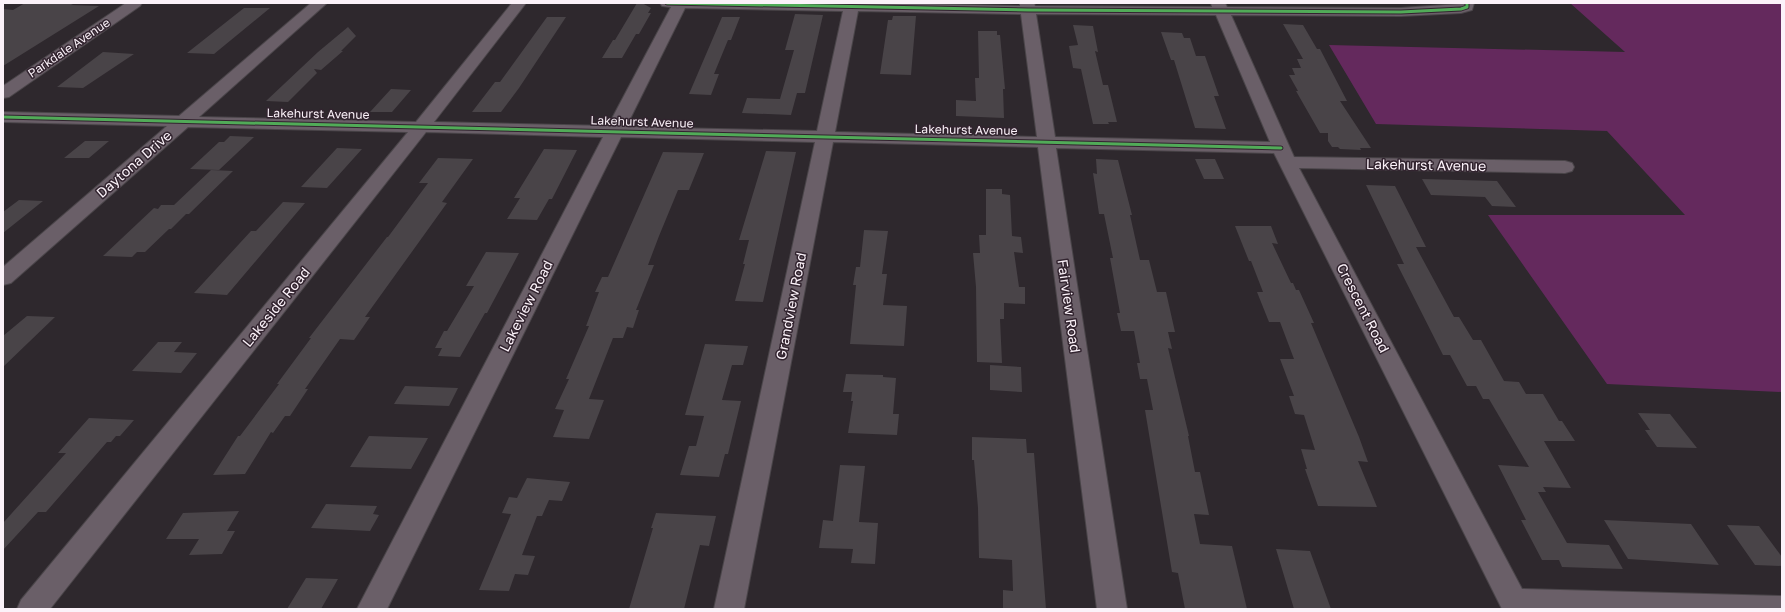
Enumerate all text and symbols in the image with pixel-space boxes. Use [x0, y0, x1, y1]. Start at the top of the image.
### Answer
street label: Parkdale Avenue [25, 15, 113, 81]
street label: Lakehurst Avenue [266, 105, 370, 122]
street label: Lakehurst Avenue [590, 112, 694, 131]
street label: Lakehurst Avenue [914, 121, 1018, 138]
street label: Daytona Drive [92, 126, 175, 201]
street label: Lakehurst Avenue [1366, 155, 1486, 174]
street label: Grandview Road [772, 251, 809, 361]
street label: Lakeview Road [495, 257, 556, 354]
street label: Fairview Road [1055, 258, 1084, 354]
street label: Crescent Road [1334, 260, 1393, 355]
street label: Lakeside Road [238, 263, 313, 350]

